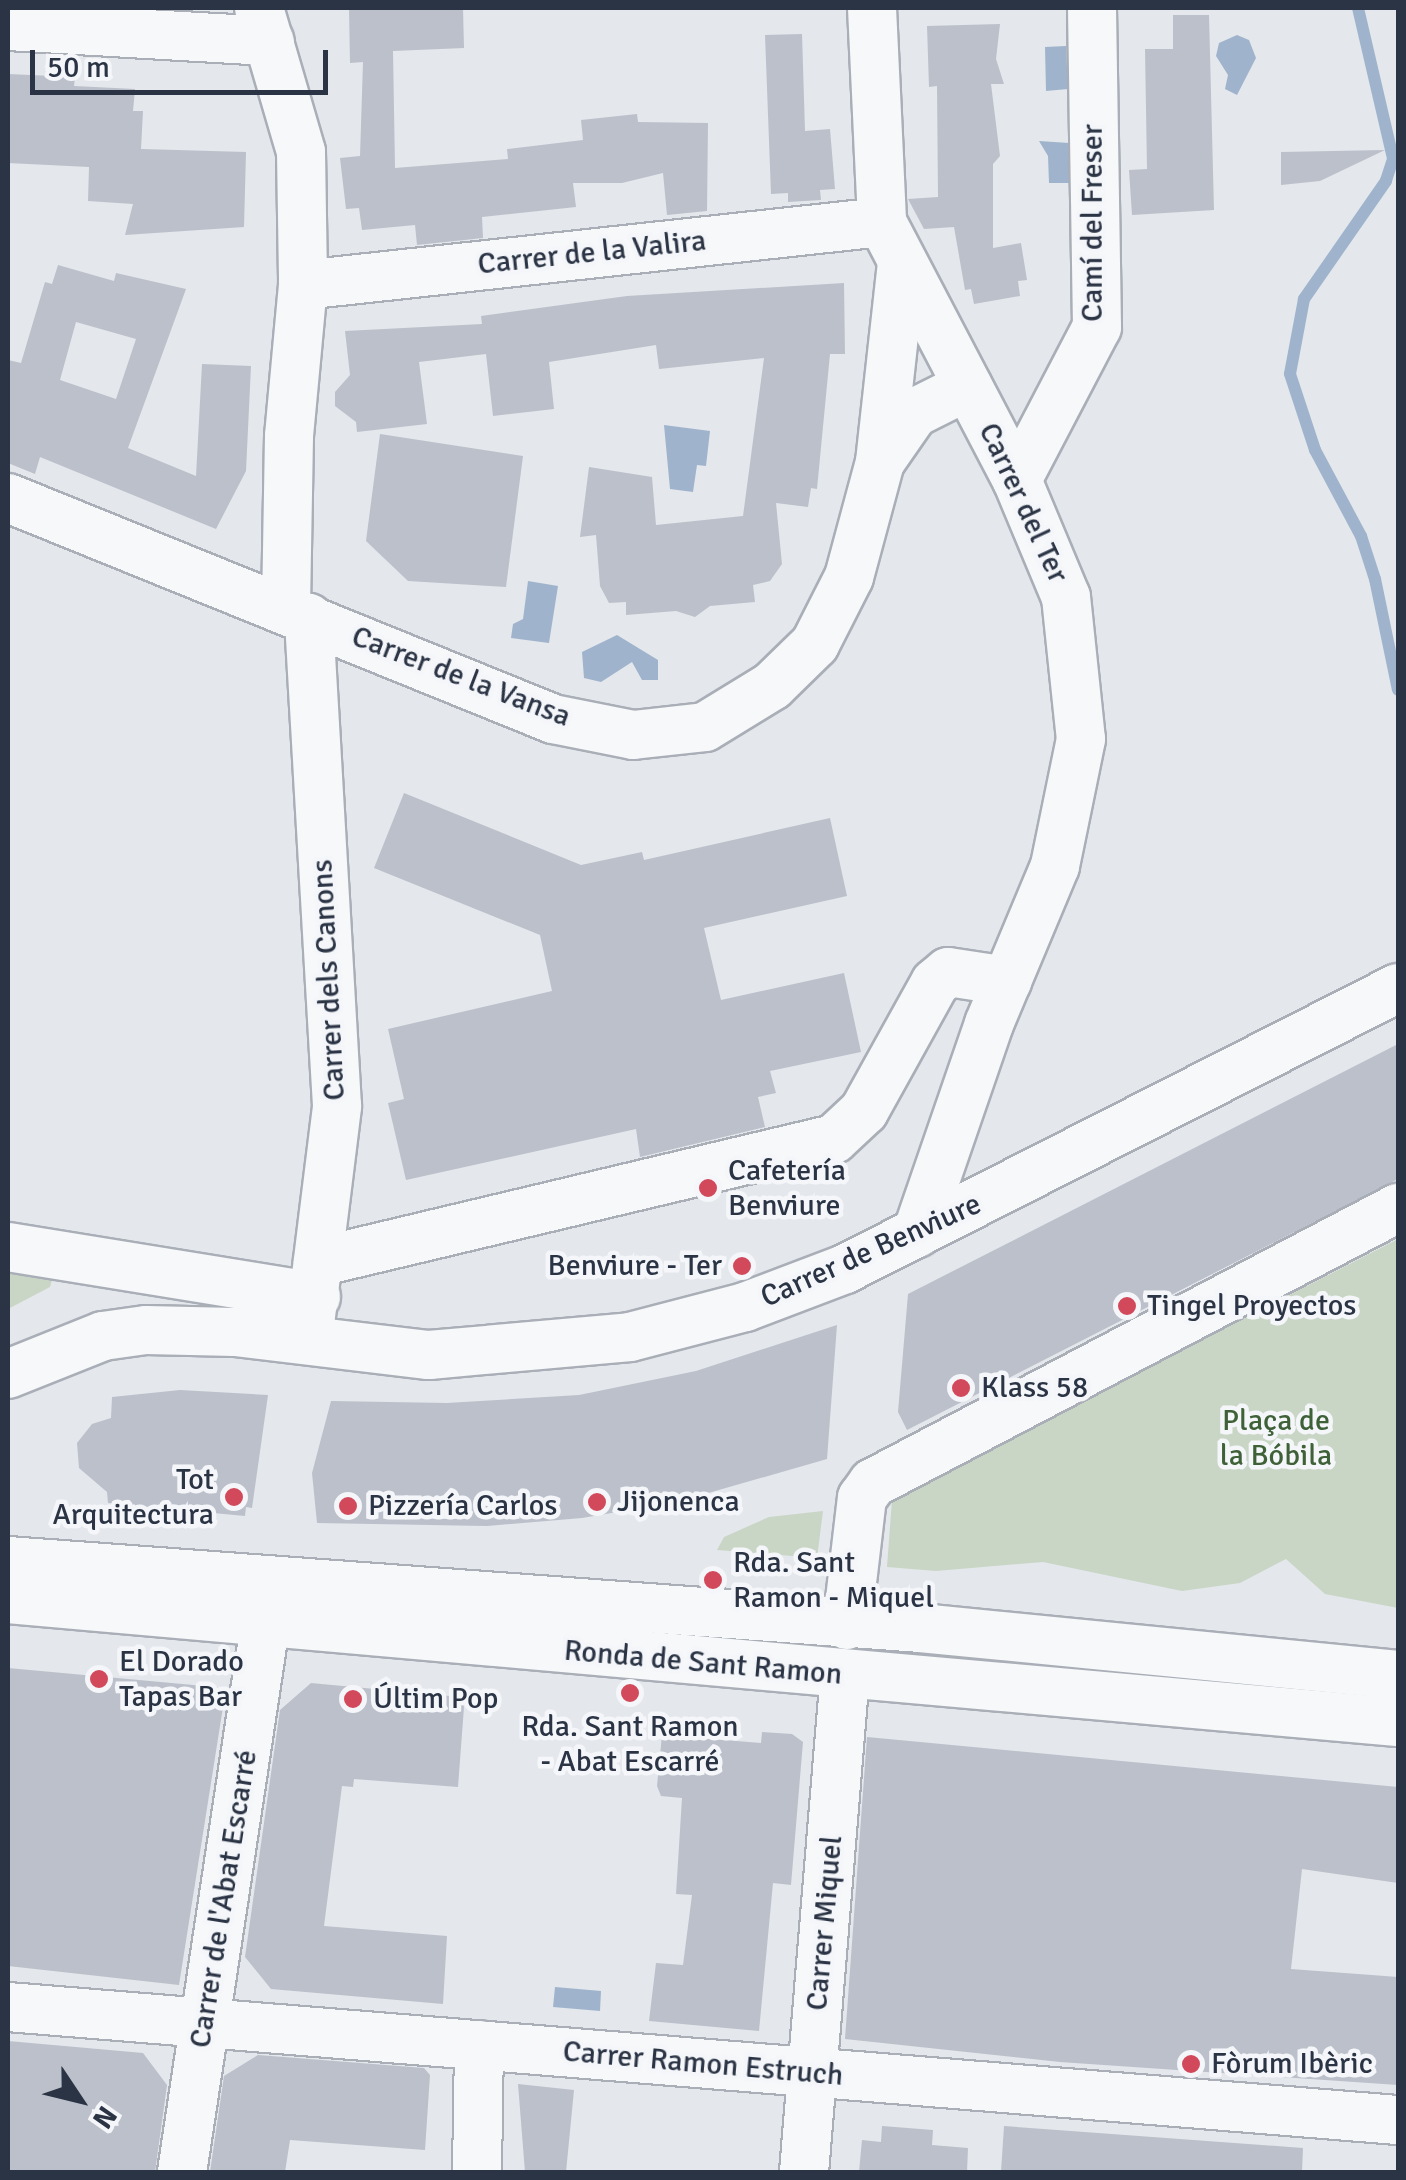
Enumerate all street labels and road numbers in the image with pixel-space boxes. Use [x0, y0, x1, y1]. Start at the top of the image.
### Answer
street label: Camí del Freser [1075, 124, 1111, 322]
street label: Carrer de la Valira [476, 223, 708, 283]
street label: Carrer del Ter [970, 417, 1076, 589]
street label: Carrer de la Vansa [347, 619, 575, 735]
street label: Carrer dels Canons [305, 859, 353, 1101]
street label: Carrer de Benviure [755, 1186, 987, 1316]
street label: Ronda de Sant Ramon [562, 1633, 844, 1693]
street label: Carrer de l'Abat Escarré [183, 1748, 265, 2050]
street label: Carrer Miquel [799, 1834, 851, 2012]
street label: Carrer Ramon Estruch [561, 2034, 845, 2094]

